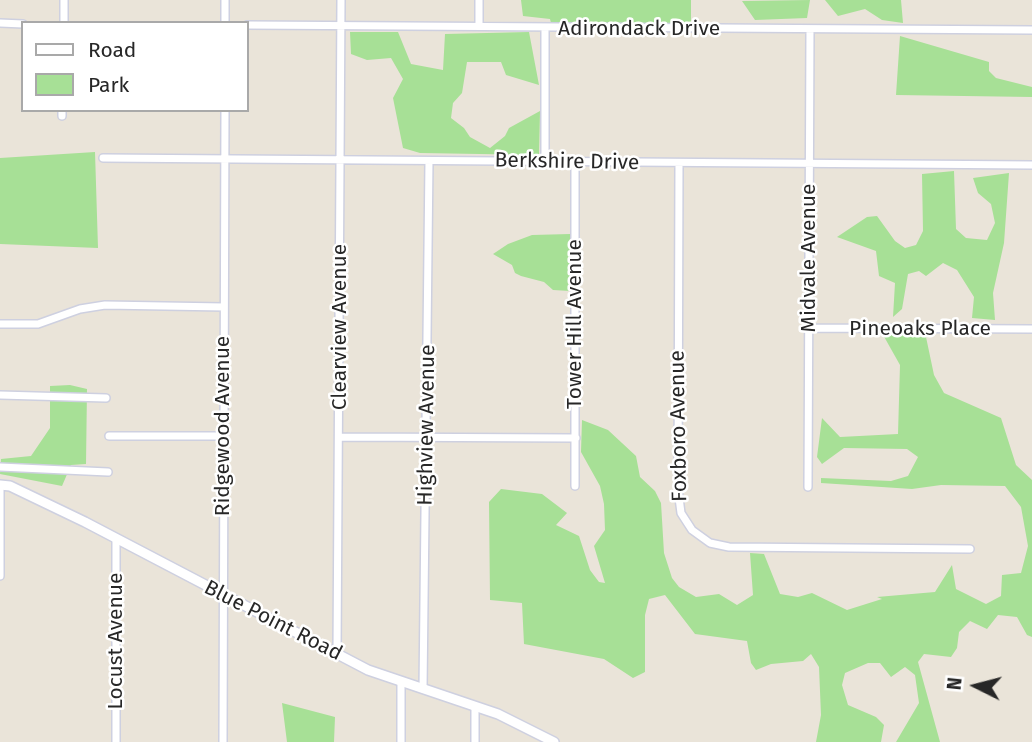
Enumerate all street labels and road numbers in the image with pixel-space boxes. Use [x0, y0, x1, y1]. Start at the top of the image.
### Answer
street label: Adirondack Drive [558, 16, 720, 42]
street label: Berkshire Drive [494, 148, 640, 176]
street label: Midvale Avenue [796, 184, 822, 332]
street label: Tower Hill Avenue [562, 239, 588, 409]
street label: Clearview Avenue [327, 244, 353, 410]
street label: Pineoaks Place [849, 316, 991, 342]
street label: Ridgewood Avenue [210, 336, 236, 516]
street label: Highview Avenue [413, 344, 441, 506]
street label: Foxboro Avenue [665, 350, 693, 502]
street label: Locust Avenue [103, 573, 129, 709]
street label: Blue Point Road [200, 575, 346, 667]

